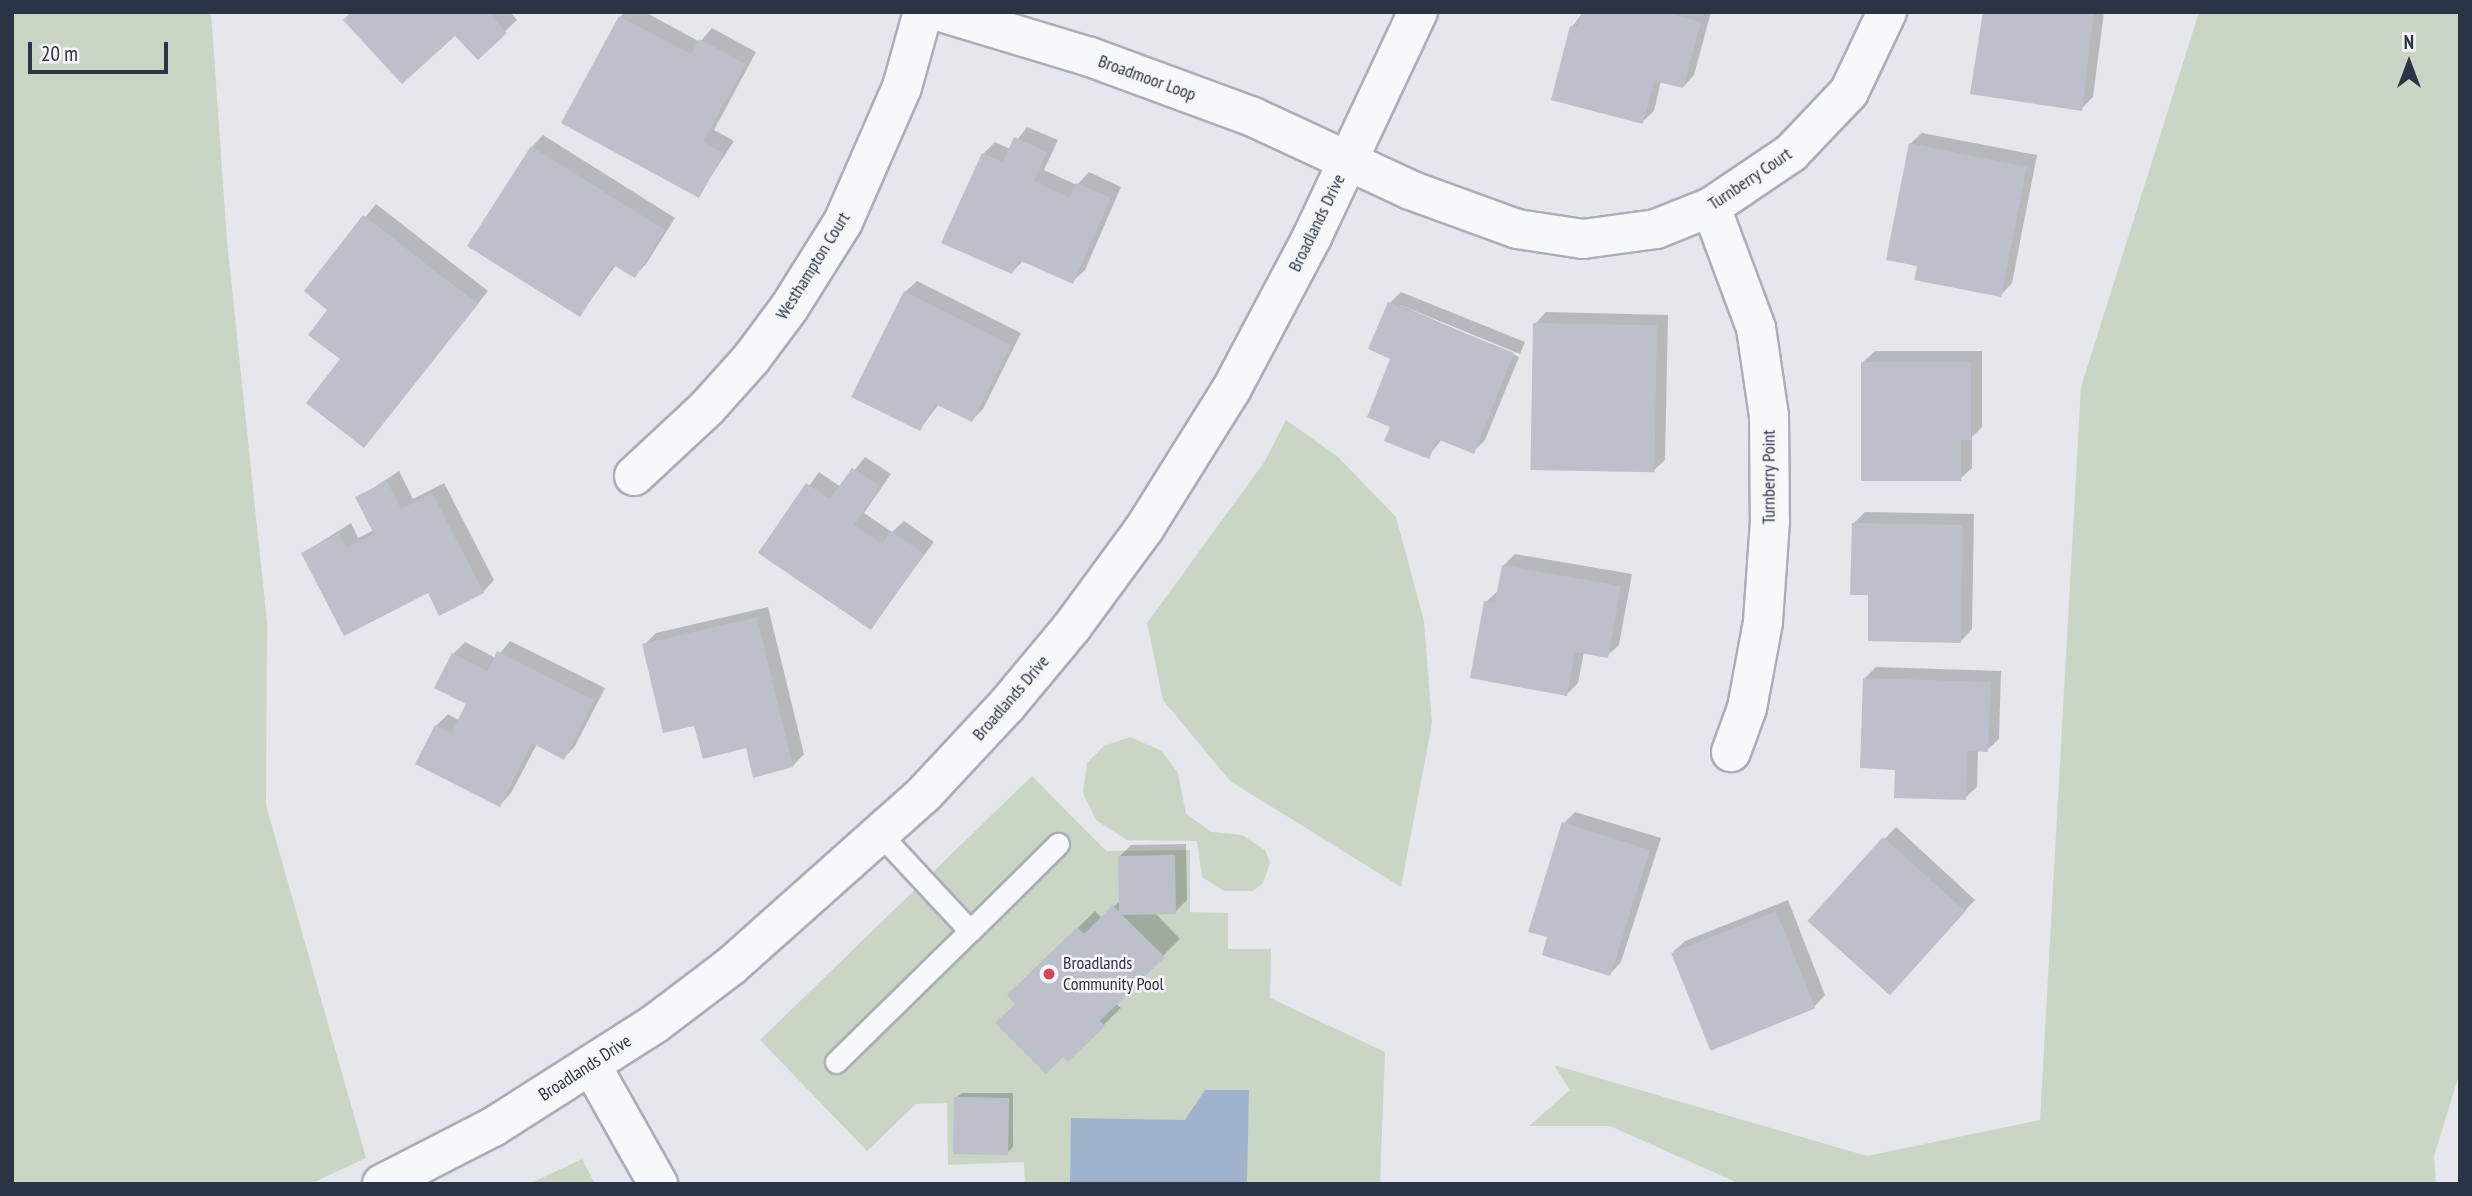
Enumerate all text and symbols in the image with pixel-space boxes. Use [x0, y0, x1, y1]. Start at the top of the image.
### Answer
scale bar [32, 28, 172, 72]
north arrow [2374, 28, 2444, 98]
text: N [2404, 30, 2414, 54]
text: 20 m [41, 40, 78, 67]
street label: Broadmoor Loop [1095, 50, 1199, 106]
street label: Turnberry Court [1704, 143, 1796, 215]
street label: Broadlands Drive [1284, 171, 1350, 275]
street label: Westhampton Court [771, 208, 855, 324]
street label: Turnberry Point [1758, 430, 1780, 524]
street label: Broadlands Drive [968, 651, 1054, 745]
place label: Broadlands Community Pool [1063, 953, 1164, 996]
marker: Broadlands Community Pool [1041, 966, 1057, 982]
street label: Broadlands Drive [535, 1030, 635, 1106]

